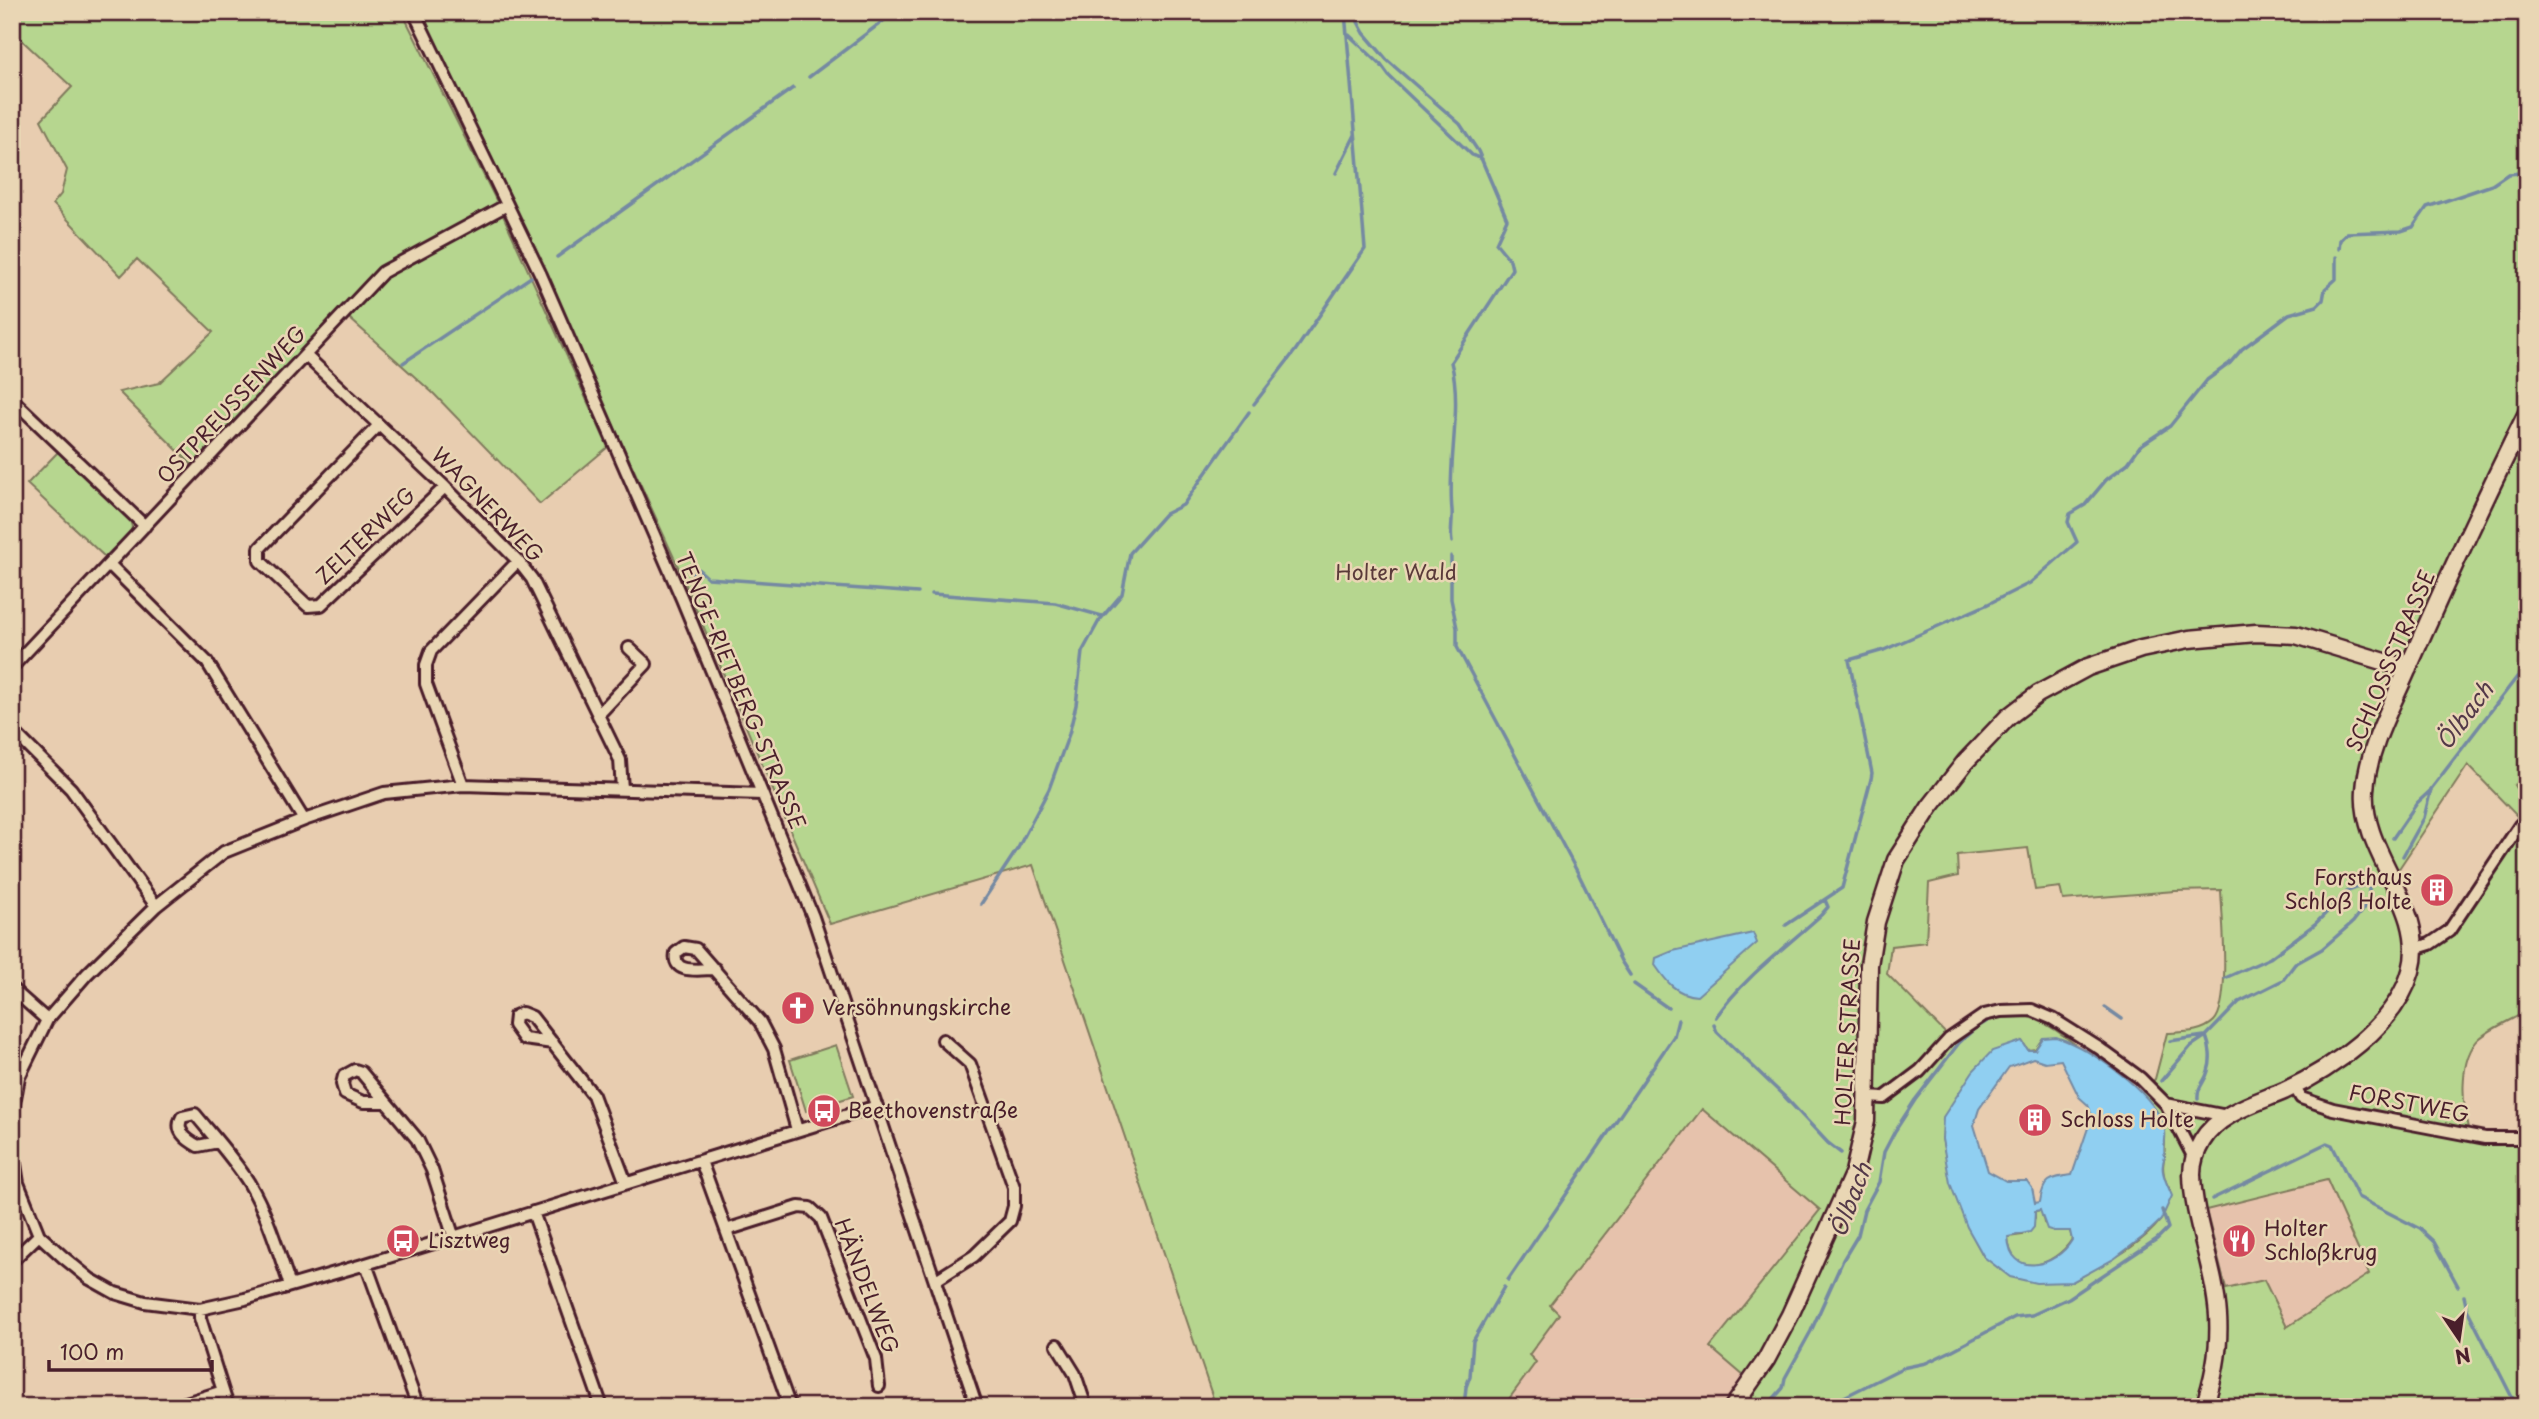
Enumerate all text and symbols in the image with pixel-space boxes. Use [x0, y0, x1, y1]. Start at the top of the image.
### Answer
street label: OSTPREUSSENWEG [149, 317, 313, 490]
street label: WAGNERWEG [425, 439, 552, 569]
street label: ZELTERWEG [307, 479, 422, 591]
street label: TENGE-RIETBERG-STRASSE [669, 546, 815, 834]
park label: Holter Wald [1335, 555, 1457, 587]
street label: SCHLOSSSTRASSE [2336, 564, 2442, 756]
water label: Ölbach [2427, 673, 2501, 757]
place label: Forsthaus Schloß Holte [2284, 860, 2412, 916]
building icon: Forsthaus Schloß Holte [2418, 871, 2456, 909]
street label: HOLTER STRASSE [1825, 938, 1867, 1126]
church icon: Versöhnungskirche [779, 989, 817, 1027]
place label: Versöhnungskirche [822, 990, 1011, 1022]
street label: FORSTWEG [2346, 1075, 2472, 1129]
bus stop icon: Beethovenstraße [805, 1092, 843, 1130]
place label: Beethovenstraße [848, 1093, 1018, 1125]
building icon: Schloss Holte [2016, 1101, 2054, 1139]
place label: Schloss Holte [2060, 1102, 2194, 1134]
water label: Ölbach [1819, 1157, 1880, 1242]
place label: Holter Schloßkrug [2264, 1211, 2377, 1267]
street label: HÄNDELWEG [827, 1213, 908, 1358]
bus stop icon: Lisztweg [384, 1222, 422, 1260]
restaurant icon: Holter Schloßkrug [2220, 1222, 2258, 1260]
place label: Lisztweg [428, 1223, 511, 1255]
north arrow [2424, 1304, 2494, 1374]
scale bar [49, 1328, 212, 1372]
text: 100 m [60, 1335, 124, 1367]
text: N [2453, 1341, 2474, 1372]

